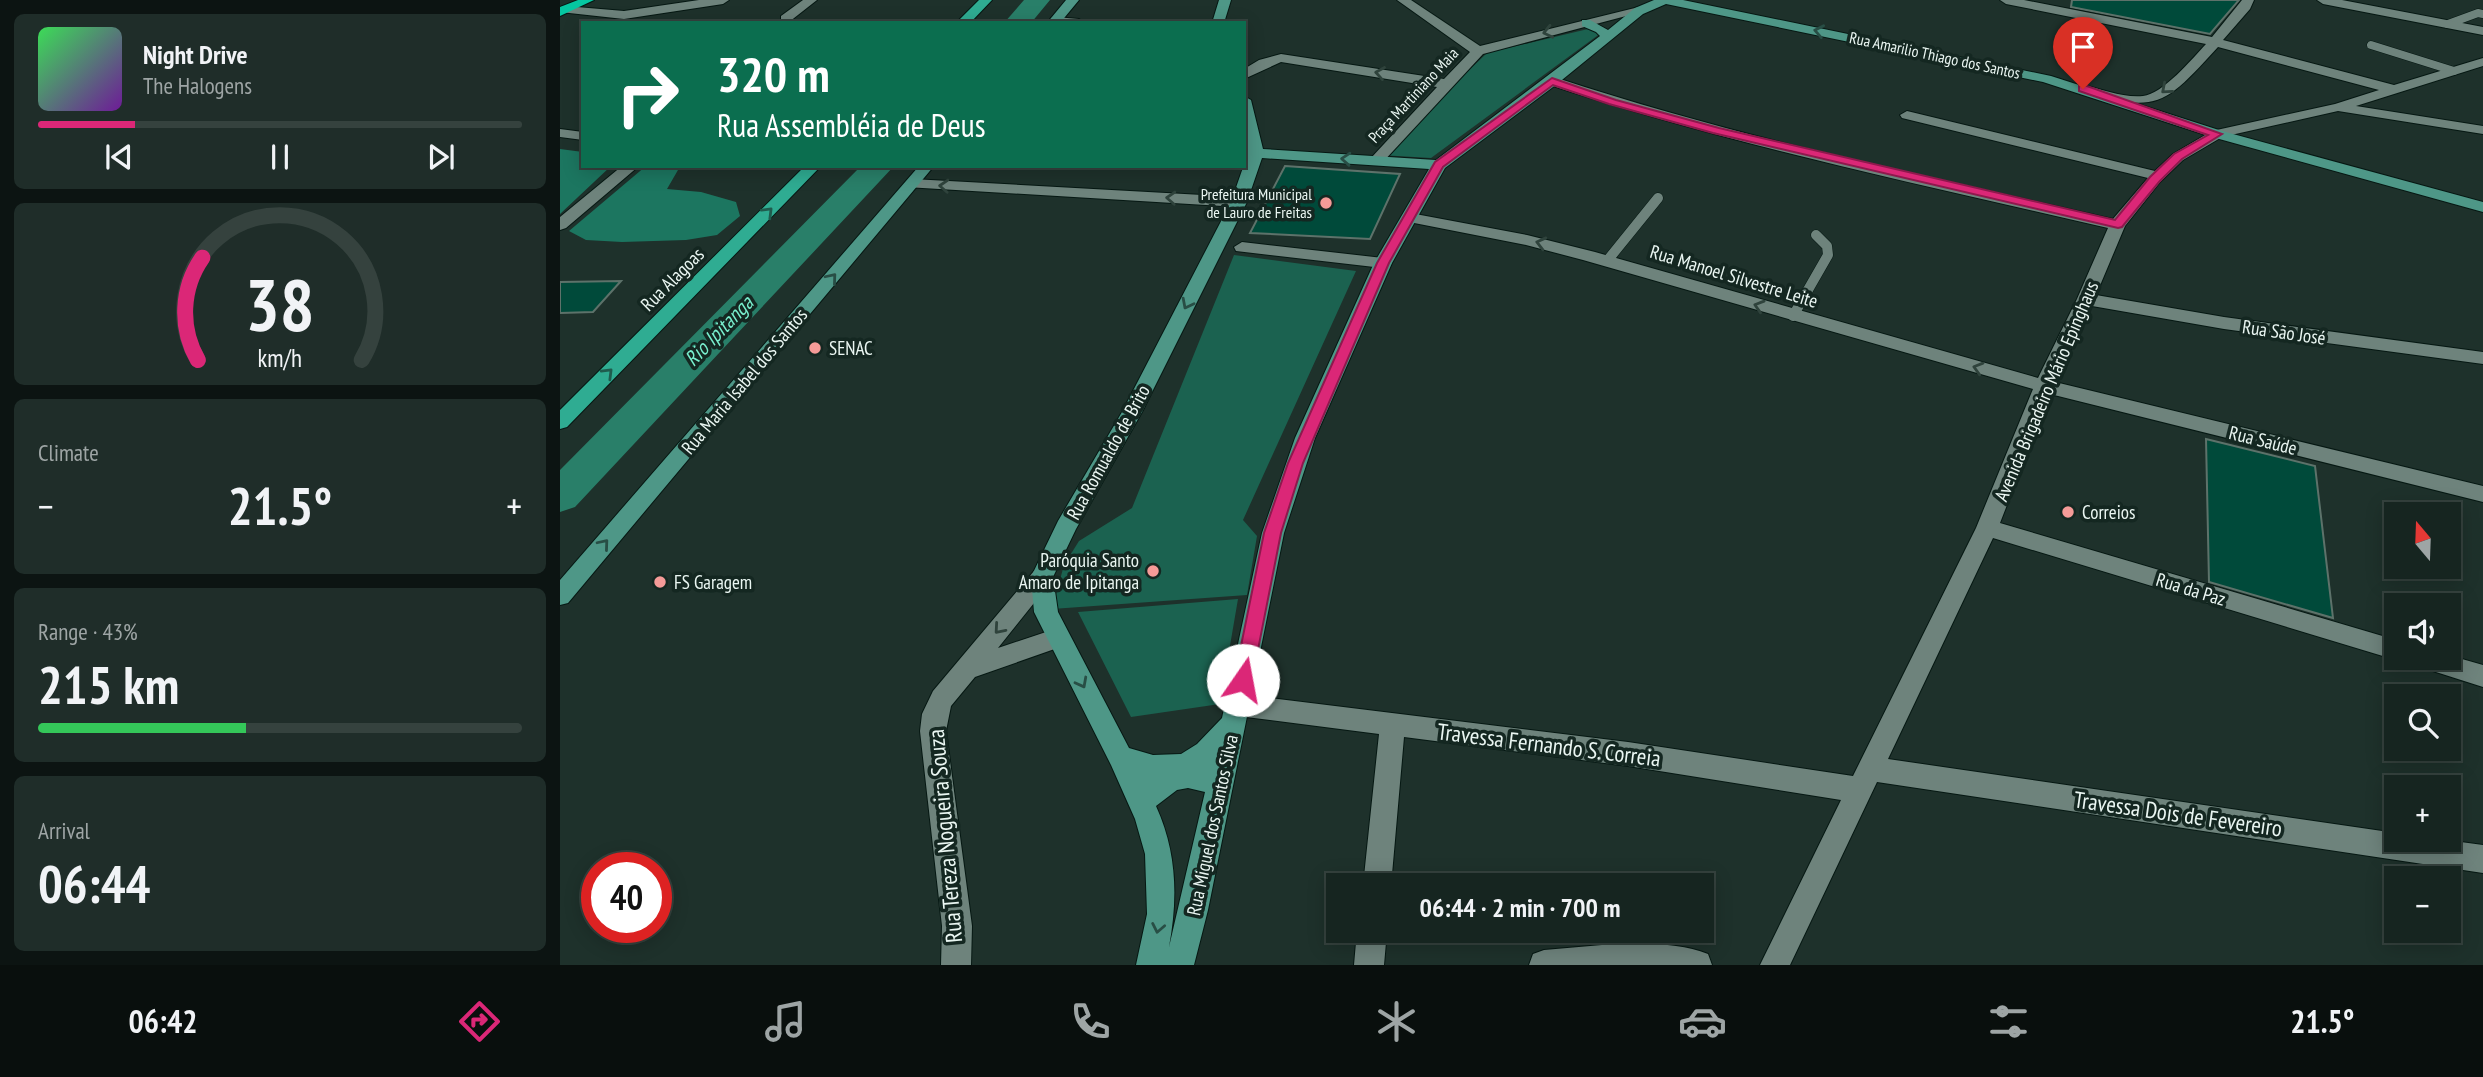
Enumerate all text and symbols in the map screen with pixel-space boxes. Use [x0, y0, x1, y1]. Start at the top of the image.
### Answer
pin [2053, 17, 2113, 89]
one-way arrow [1543, 24, 1555, 38]
one-way arrow [1813, 24, 1825, 39]
street label: Rua Amarilio Thiago dos Santos [1848, 27, 2022, 83]
icon: arrive [2064, 28, 2102, 66]
text: Night Drive [143, 38, 248, 71]
text: 320 m [717, 42, 830, 106]
street label: Praça Martiniano Maia [1364, 43, 1462, 147]
icon: right [602, 49, 693, 140]
one-way arrow [1374, 66, 1385, 81]
text: The Halogens [143, 71, 252, 100]
one-way arrow [2161, 81, 2174, 93]
text: Rua Assembléia de Deus [717, 104, 985, 146]
icon: previous [100, 138, 138, 176]
icon: pause [261, 138, 299, 176]
icon: next [422, 138, 460, 176]
one-way arrow [1341, 152, 1352, 167]
one-way arrow [938, 179, 949, 194]
place label: Prefeitura Municipal de Lauro de Freitas [1201, 184, 1312, 222]
one-way arrow [1165, 191, 1176, 206]
marker: Prefeitura Municipal de Lauro de Freitas [1318, 195, 1334, 211]
one-way arrow [760, 207, 773, 220]
one-way arrow [1535, 237, 1547, 251]
street label: Rua Manoel Silvestre Leite [1647, 239, 1821, 313]
street label: Rua Alagoas [635, 242, 709, 316]
text: 38 [245, 256, 315, 350]
one-way arrow [824, 273, 836, 286]
street label: Avenida Brigadeiro Mário Epinghaus [1989, 277, 2103, 505]
water label: Rio Ipitanga [678, 289, 760, 372]
one-way arrow [1182, 297, 1195, 309]
one-way arrow [1754, 299, 1766, 314]
street label: Rua Maria Isabel dos Santos [676, 303, 812, 459]
street label: Rua São José [2241, 314, 2327, 350]
place label: SENAC [829, 336, 873, 360]
marker: SENAC [807, 340, 823, 356]
text: km/h [258, 342, 302, 374]
one-way arrow [1972, 361, 1984, 376]
one-way arrow [600, 369, 613, 382]
street label: Rua Romualdo de Brito [1061, 380, 1155, 524]
street label: Rua Saúde [2227, 420, 2300, 460]
text: Climate [38, 438, 99, 467]
text: 21.5° [228, 472, 332, 539]
text: − [38, 481, 54, 530]
text: + [506, 481, 522, 530]
place label: Correios [2082, 500, 2135, 524]
north arrow [2384, 502, 2460, 579]
map controls [2384, 502, 2461, 943]
marker: Correios [2060, 504, 2076, 520]
one-way arrow [596, 540, 608, 553]
place label: Paróquia Santo Amaro de Ipitanga [1019, 548, 1139, 594]
marker: Paróquia Santo Amaro de Ipitanga [1145, 563, 1161, 579]
street label: Rua da Paz [2153, 567, 2229, 611]
place label: FS Garagem [674, 570, 752, 594]
marker: FS Garagem [652, 574, 668, 590]
button: sound [2384, 593, 2461, 670]
text: Range · 43% [38, 617, 138, 646]
one-way arrow [995, 621, 1007, 634]
position arrow [1206, 643, 1280, 717]
text: 215 km [38, 651, 179, 718]
one-way arrow [1073, 676, 1087, 688]
button: search [2384, 684, 2461, 761]
street label: Travessa Fernando S. Correia [1436, 716, 1662, 773]
street label: Rua Tereza Nogueira Souza [921, 728, 968, 944]
street label: Rua Miguel dos Santos Silva [1181, 732, 1243, 918]
button: + [2384, 775, 2461, 852]
street label: Travessa Dois de Fevereiro [2072, 785, 2284, 842]
text: Arrival [38, 816, 90, 845]
text: 06:44 [38, 850, 150, 917]
speed limit sign: 40 [581, 852, 672, 943]
button: − [2384, 866, 2461, 943]
text: 06:44 · 2 min · 700 m [1420, 891, 1620, 924]
one-way arrow [1152, 922, 1167, 934]
icon: directions [455, 997, 504, 1046]
icon: music [761, 997, 810, 1046]
icon: phone [1066, 997, 1115, 1046]
icon: climate [1372, 997, 1421, 1046]
icon: car [1678, 997, 1727, 1046]
icon: filters [1984, 997, 2033, 1046]
text: 06:42 [128, 1000, 198, 1042]
text: 21.5° [2290, 1000, 2354, 1042]

